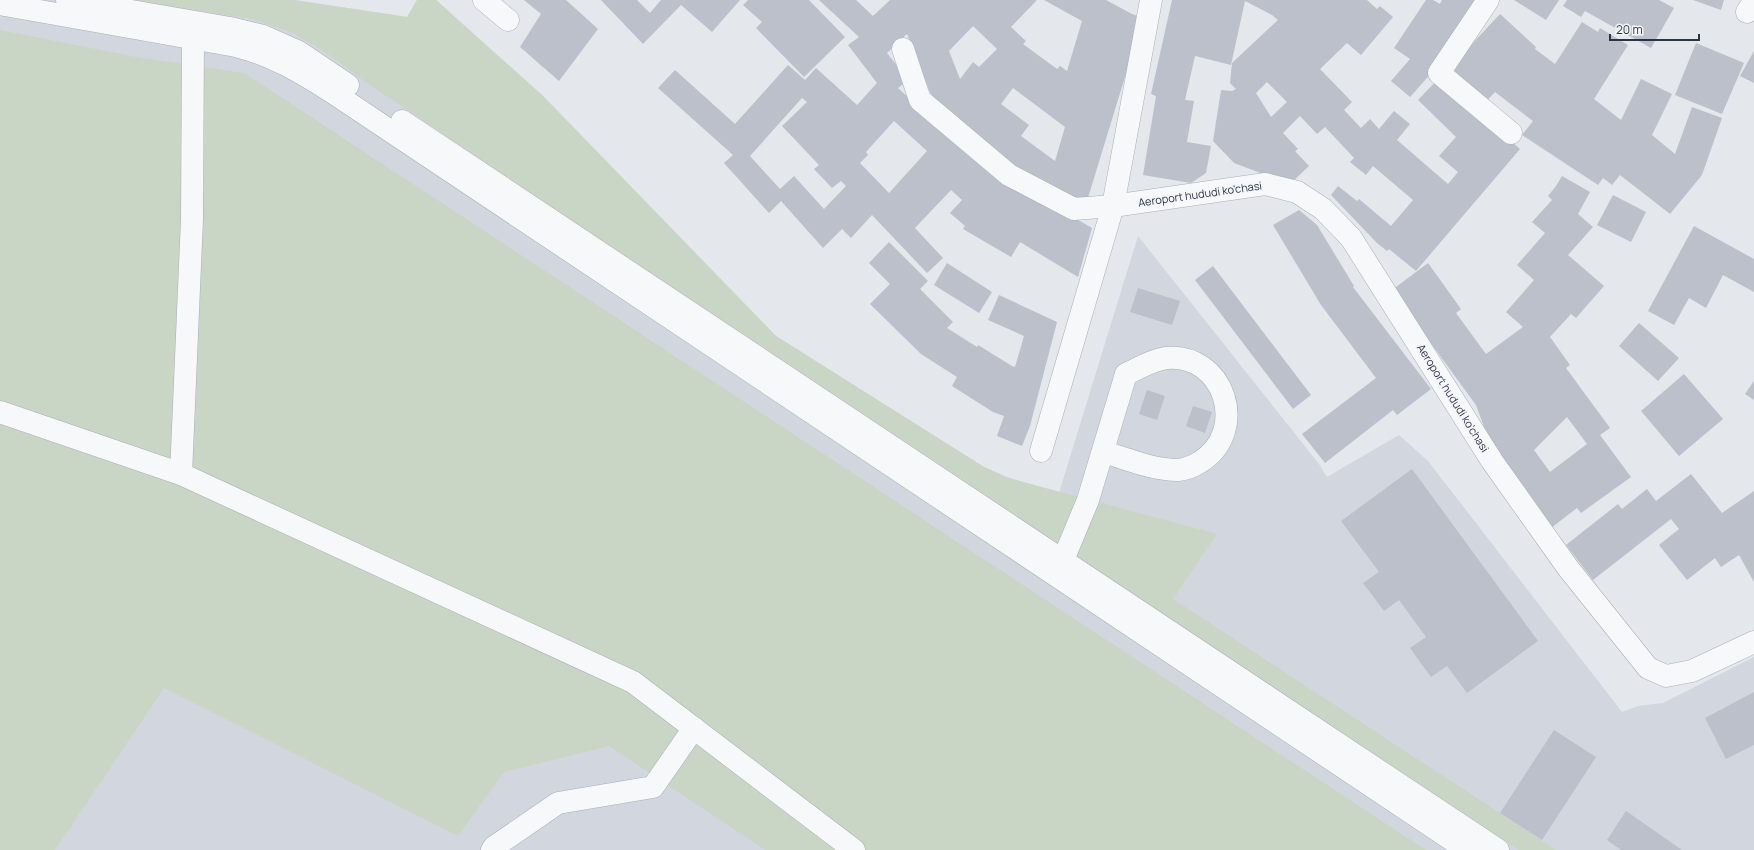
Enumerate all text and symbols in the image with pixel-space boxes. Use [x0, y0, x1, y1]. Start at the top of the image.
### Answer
scale bar [1610, 16, 1699, 42]
text: 20 m [1616, 21, 1643, 38]
street label: Aeroport hududi ko'chasi [1137, 177, 1263, 210]
street label: Aeroport hududi ko'chasi [1414, 341, 1493, 455]

